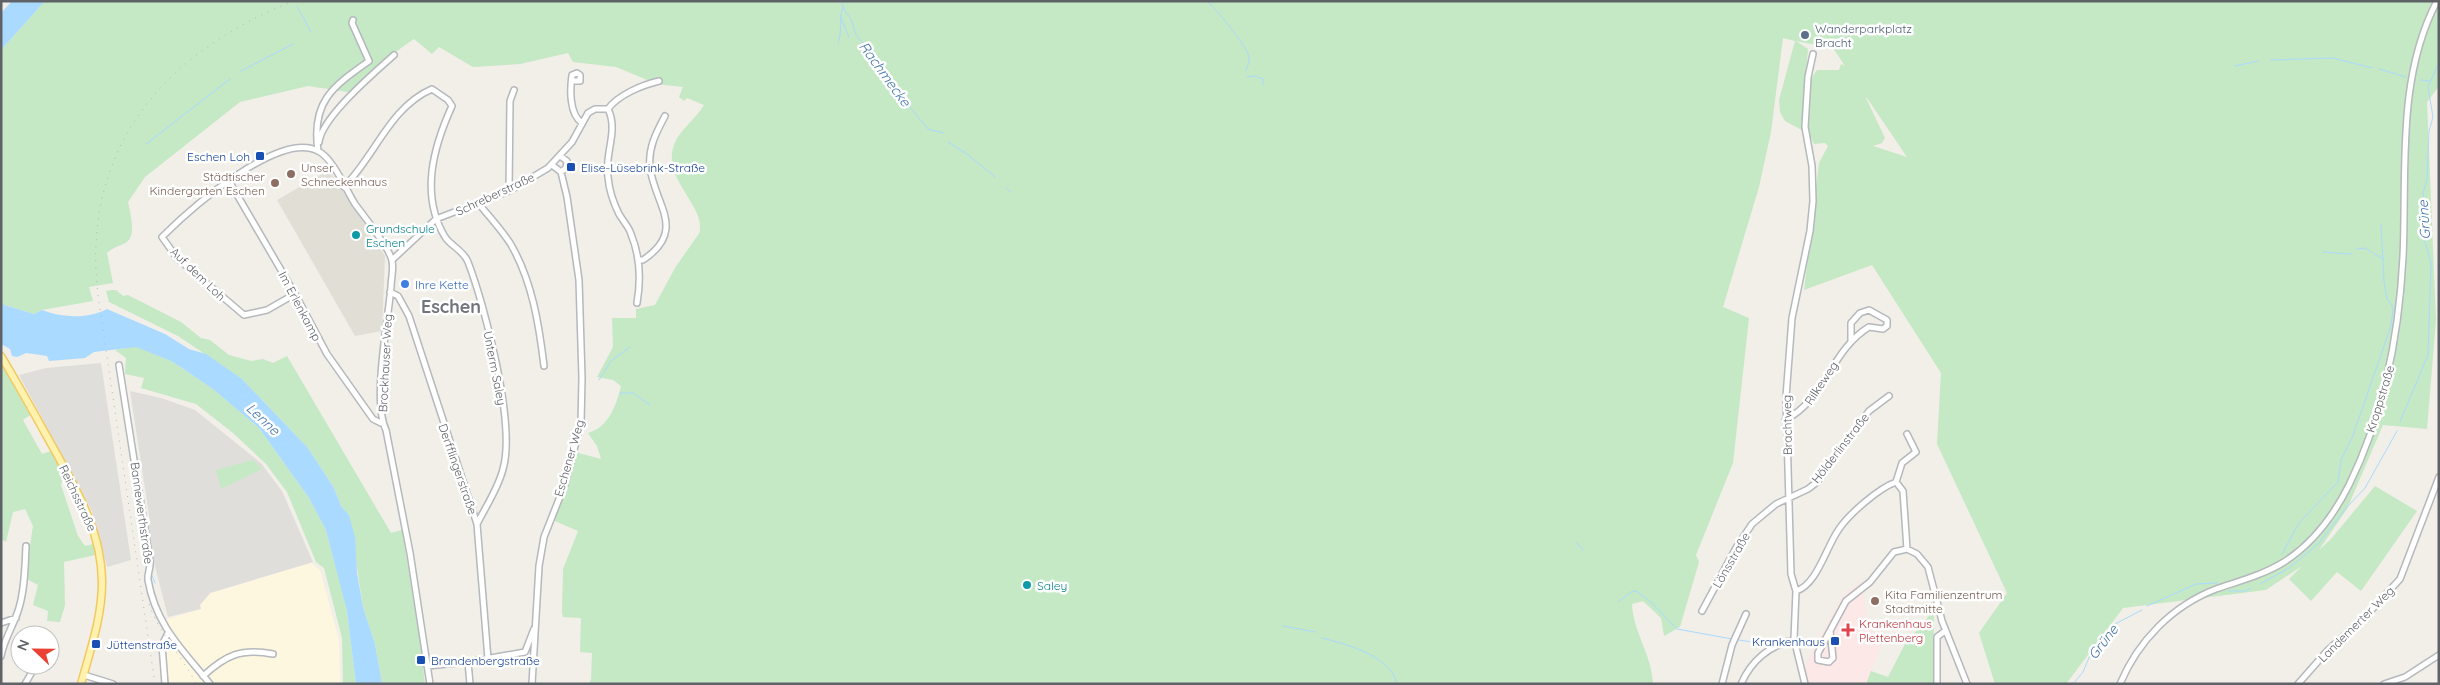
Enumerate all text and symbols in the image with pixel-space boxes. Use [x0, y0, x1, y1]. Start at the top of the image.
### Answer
place label: Wanderparkplatz Bracht [1815, 21, 1912, 50]
marker: Wanderparkplatz Bracht [1799, 29, 1811, 41]
water label: Rachmecke [855, 38, 915, 111]
place label: Eschen Loh [187, 149, 250, 164]
marker: Eschen Loh [254, 150, 266, 162]
place label: Unser Schneckenhaus [301, 160, 387, 189]
place label: Elise-Lüsebrink-Straße [581, 160, 705, 175]
marker: Elise-Lüsebrink-Straße [565, 161, 577, 173]
marker: Unser Schneckenhaus [285, 168, 297, 180]
place label: Städtischer Kindergarten Eschen [149, 169, 265, 198]
street label: Schreberstraße [453, 169, 537, 219]
marker: Städtischer Kindergarten Eschen [269, 177, 281, 189]
water label: Grüne [2414, 199, 2434, 240]
place label: Grundschule Eschen [366, 221, 435, 250]
marker: Grundschule Eschen [350, 229, 362, 241]
street label: Auf dem Loh [167, 244, 229, 304]
street label: Im Erlenkamp [275, 269, 325, 343]
place label: Ihre Kette [415, 277, 469, 292]
marker: Ihre Kette [399, 278, 411, 290]
district label: Eschen [421, 295, 481, 318]
street label: Brockhauser Weg [375, 313, 395, 413]
street label: Unterm Saley [480, 330, 510, 406]
street label: Rilkeweg [1801, 358, 1841, 408]
street label: Kroppstraße [2363, 363, 2397, 434]
street label: Brachtweg [1779, 395, 1795, 455]
water label: Lenne [242, 399, 284, 440]
street label: Hölderlinstraße [1808, 410, 1872, 486]
street label: Eschener Weg [551, 418, 587, 498]
street label: Derfflingerstraße [435, 422, 481, 517]
street label: Bannewerthstraße [127, 461, 157, 565]
street label: Reichsstraße [56, 462, 100, 534]
street label: Lönsstraße [1709, 529, 1753, 590]
place label: Saley [1037, 578, 1067, 593]
marker: Saley [1021, 579, 1033, 591]
street label: Landemerter Weg [2315, 583, 2397, 665]
place label: Kita Familienzentrum Stadtmitte [1885, 587, 2003, 616]
marker: Kita Familienzentrum Stadtmitte [1869, 595, 1881, 607]
place label: Krankenhaus Plettenberg [1859, 616, 1932, 645]
water label: Grüne [2084, 620, 2123, 663]
marker: Krankenhaus Plettenberg [1841, 623, 1855, 637]
north arrow [10, 625, 60, 675]
place label: Krankenhaus [1752, 634, 1825, 649]
marker: Krankenhaus [1829, 635, 1841, 647]
text: N [13, 637, 33, 653]
place label: Jüttenstraße [106, 637, 177, 652]
marker: Jüttenstraße [90, 638, 102, 650]
place label: Brandenbergstraße [431, 653, 540, 668]
marker: Brandenbergstraße [415, 654, 427, 666]

